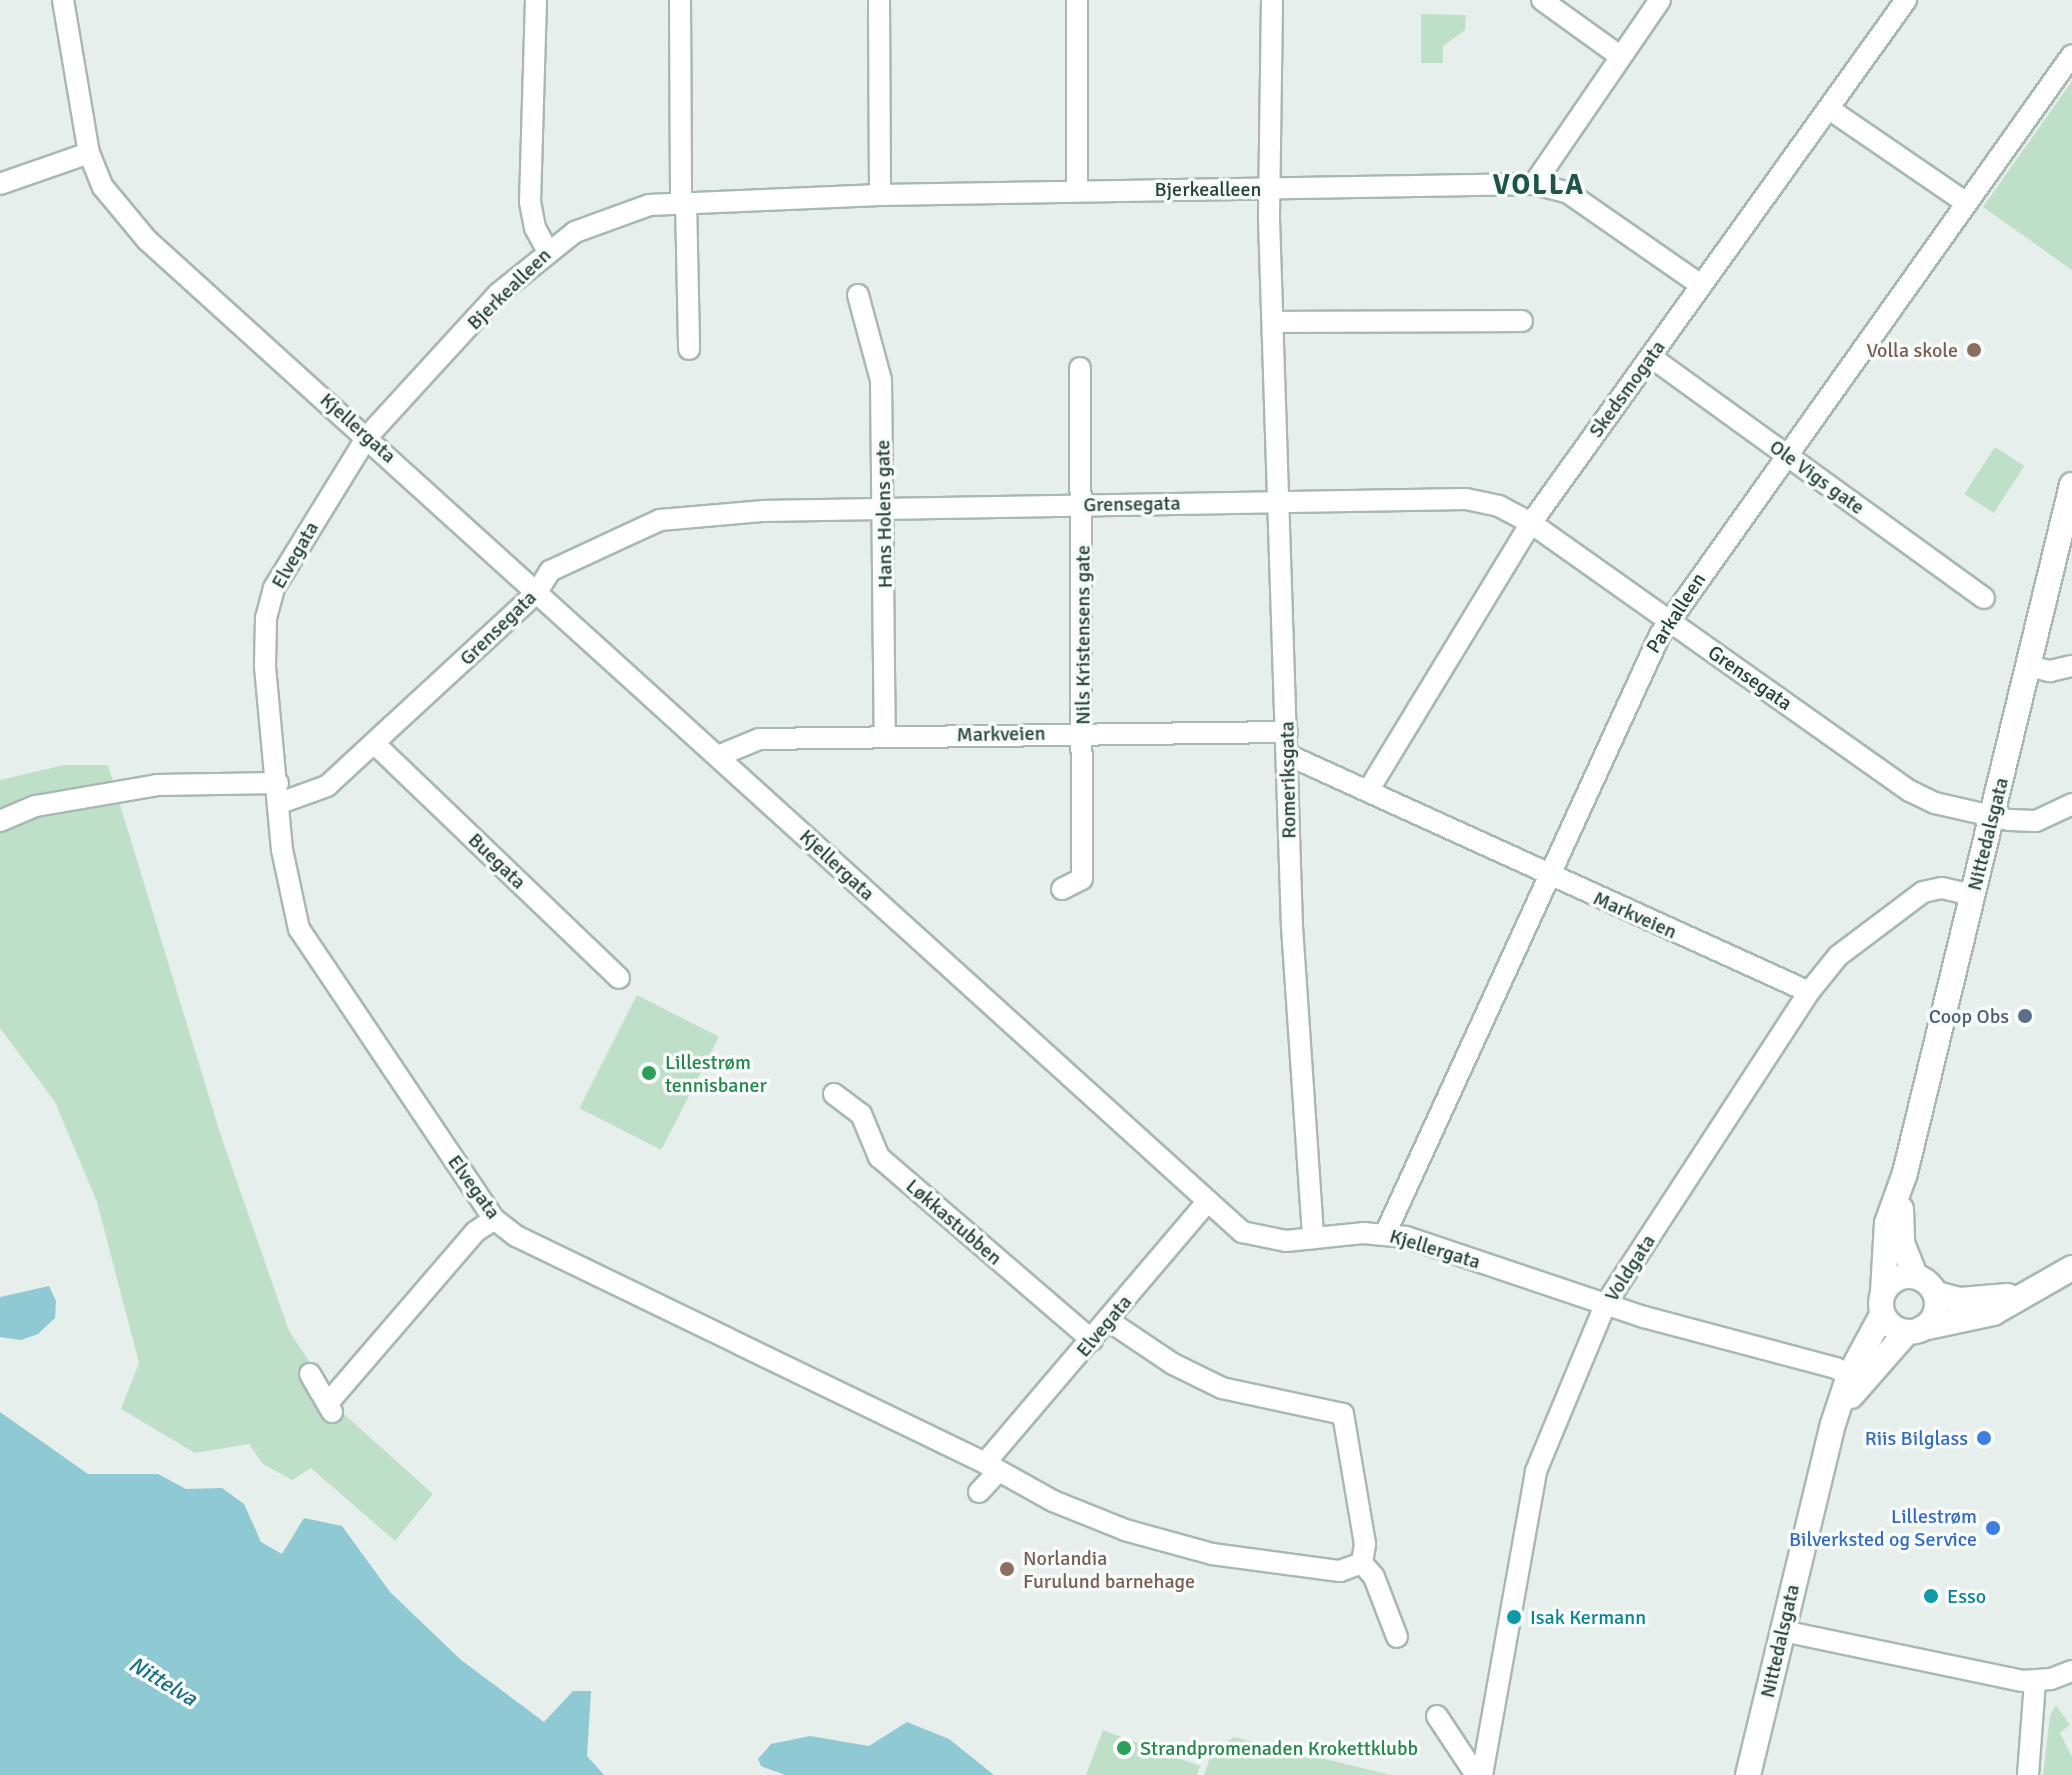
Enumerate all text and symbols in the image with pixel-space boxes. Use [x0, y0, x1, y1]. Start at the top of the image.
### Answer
district label: VOLLA [1493, 168, 1585, 202]
street label: Bjerkealleen [1154, 177, 1262, 201]
street label: Bjerkealleen [462, 243, 556, 335]
street label: Skedsmogata [1584, 336, 1670, 442]
place label: Volla skole [1867, 338, 1958, 362]
marker: Volla skole [1965, 341, 1983, 359]
street label: Kjellergata [315, 388, 401, 468]
street label: Ole Vigs gate [1765, 435, 1869, 519]
street label: Hans Holens gate [871, 439, 897, 589]
street label: Grensegata [1083, 491, 1181, 517]
street label: Elvegata [266, 517, 324, 593]
street label: Nils Kristensens gate [1071, 545, 1095, 725]
street label: Parkalleen [1641, 568, 1711, 658]
street label: Grensegata [455, 586, 541, 670]
street label: Grensegata [1703, 640, 1797, 716]
street label: Markveien [956, 721, 1046, 747]
street label: Romeriksgata [1275, 721, 1301, 839]
street label: Nittedalsgata [1962, 775, 2014, 893]
street label: Kjellergata [795, 824, 879, 906]
street label: Buegata [463, 828, 531, 894]
street label: Markveien [1590, 886, 1680, 944]
place label: Coop Obs [1929, 1004, 2009, 1028]
marker: Coop Obs [2016, 1007, 2034, 1025]
place label: Lillestrøm tennisbaner [665, 1050, 767, 1097]
marker: Lillestrøm tennisbaner [640, 1064, 658, 1082]
street label: Elvegata [443, 1150, 505, 1224]
street label: Løkkastubben [901, 1174, 1007, 1270]
street label: Kjellergata [1387, 1224, 1483, 1274]
street label: Voldgata [1600, 1230, 1660, 1306]
street label: Elvegata [1071, 1290, 1137, 1362]
place label: Riis Bilglass [1865, 1426, 1968, 1450]
marker: Riis Bilglass [1975, 1429, 1993, 1447]
place label: Lillestrøm Bilverksted og Service [1789, 1504, 1977, 1551]
marker: Lillestrøm Bilverksted og Service [1984, 1519, 2002, 1537]
place label: Norlandia Furulund barnehage [1023, 1546, 1195, 1593]
marker: Norlandia Furulund barnehage [998, 1560, 1016, 1578]
street label: Nittedalsgata [1755, 1582, 1805, 1700]
place label: Esso [1947, 1584, 1986, 1608]
marker: Esso [1922, 1587, 1940, 1605]
place label: Isak Kermann [1530, 1605, 1646, 1629]
marker: Isak Kermann [1505, 1608, 1523, 1626]
water label: Nittelva [124, 1651, 202, 1711]
place label: Strandpromenaden Krokettklubb [1140, 1736, 1418, 1760]
marker: Strandpromenaden Krokettklubb [1115, 1739, 1133, 1757]

